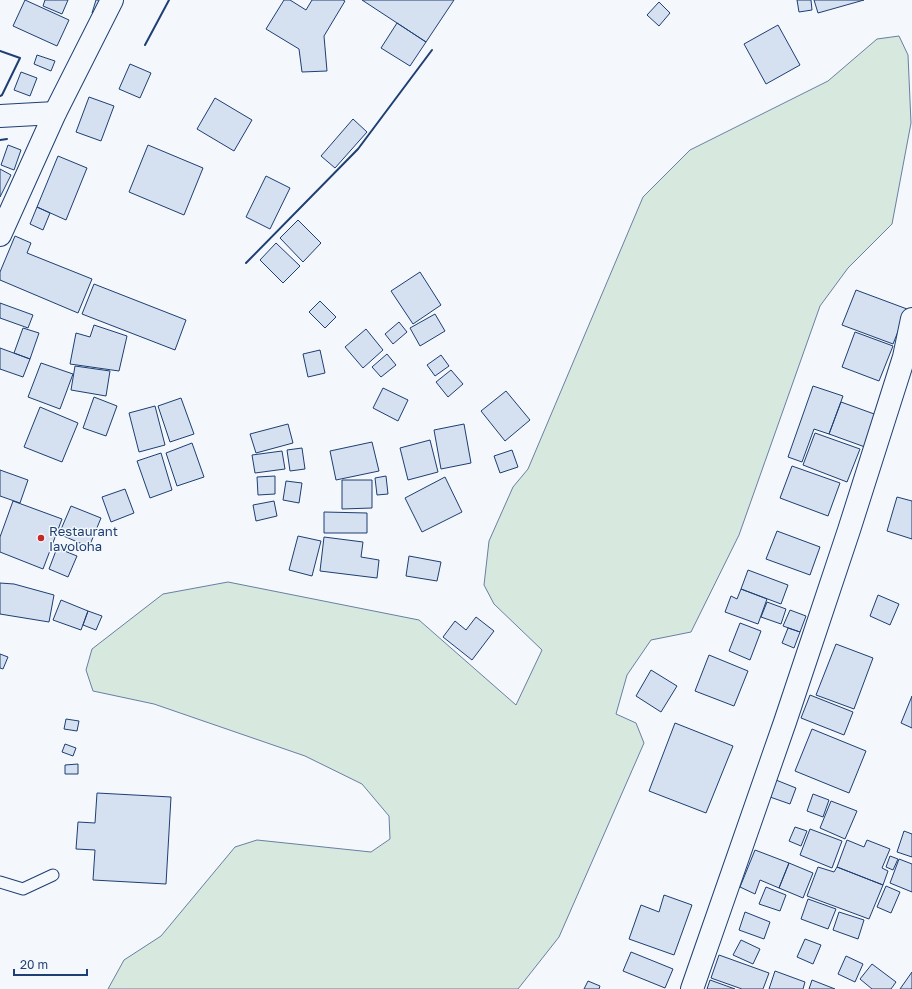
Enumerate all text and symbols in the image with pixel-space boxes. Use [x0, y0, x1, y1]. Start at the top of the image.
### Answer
place label: Restaurant Iavoloha [49, 523, 118, 554]
marker: Restaurant Iavoloha [36, 533, 46, 543]
scale bar [14, 951, 87, 977]
text: 20 m [20, 957, 48, 972]

